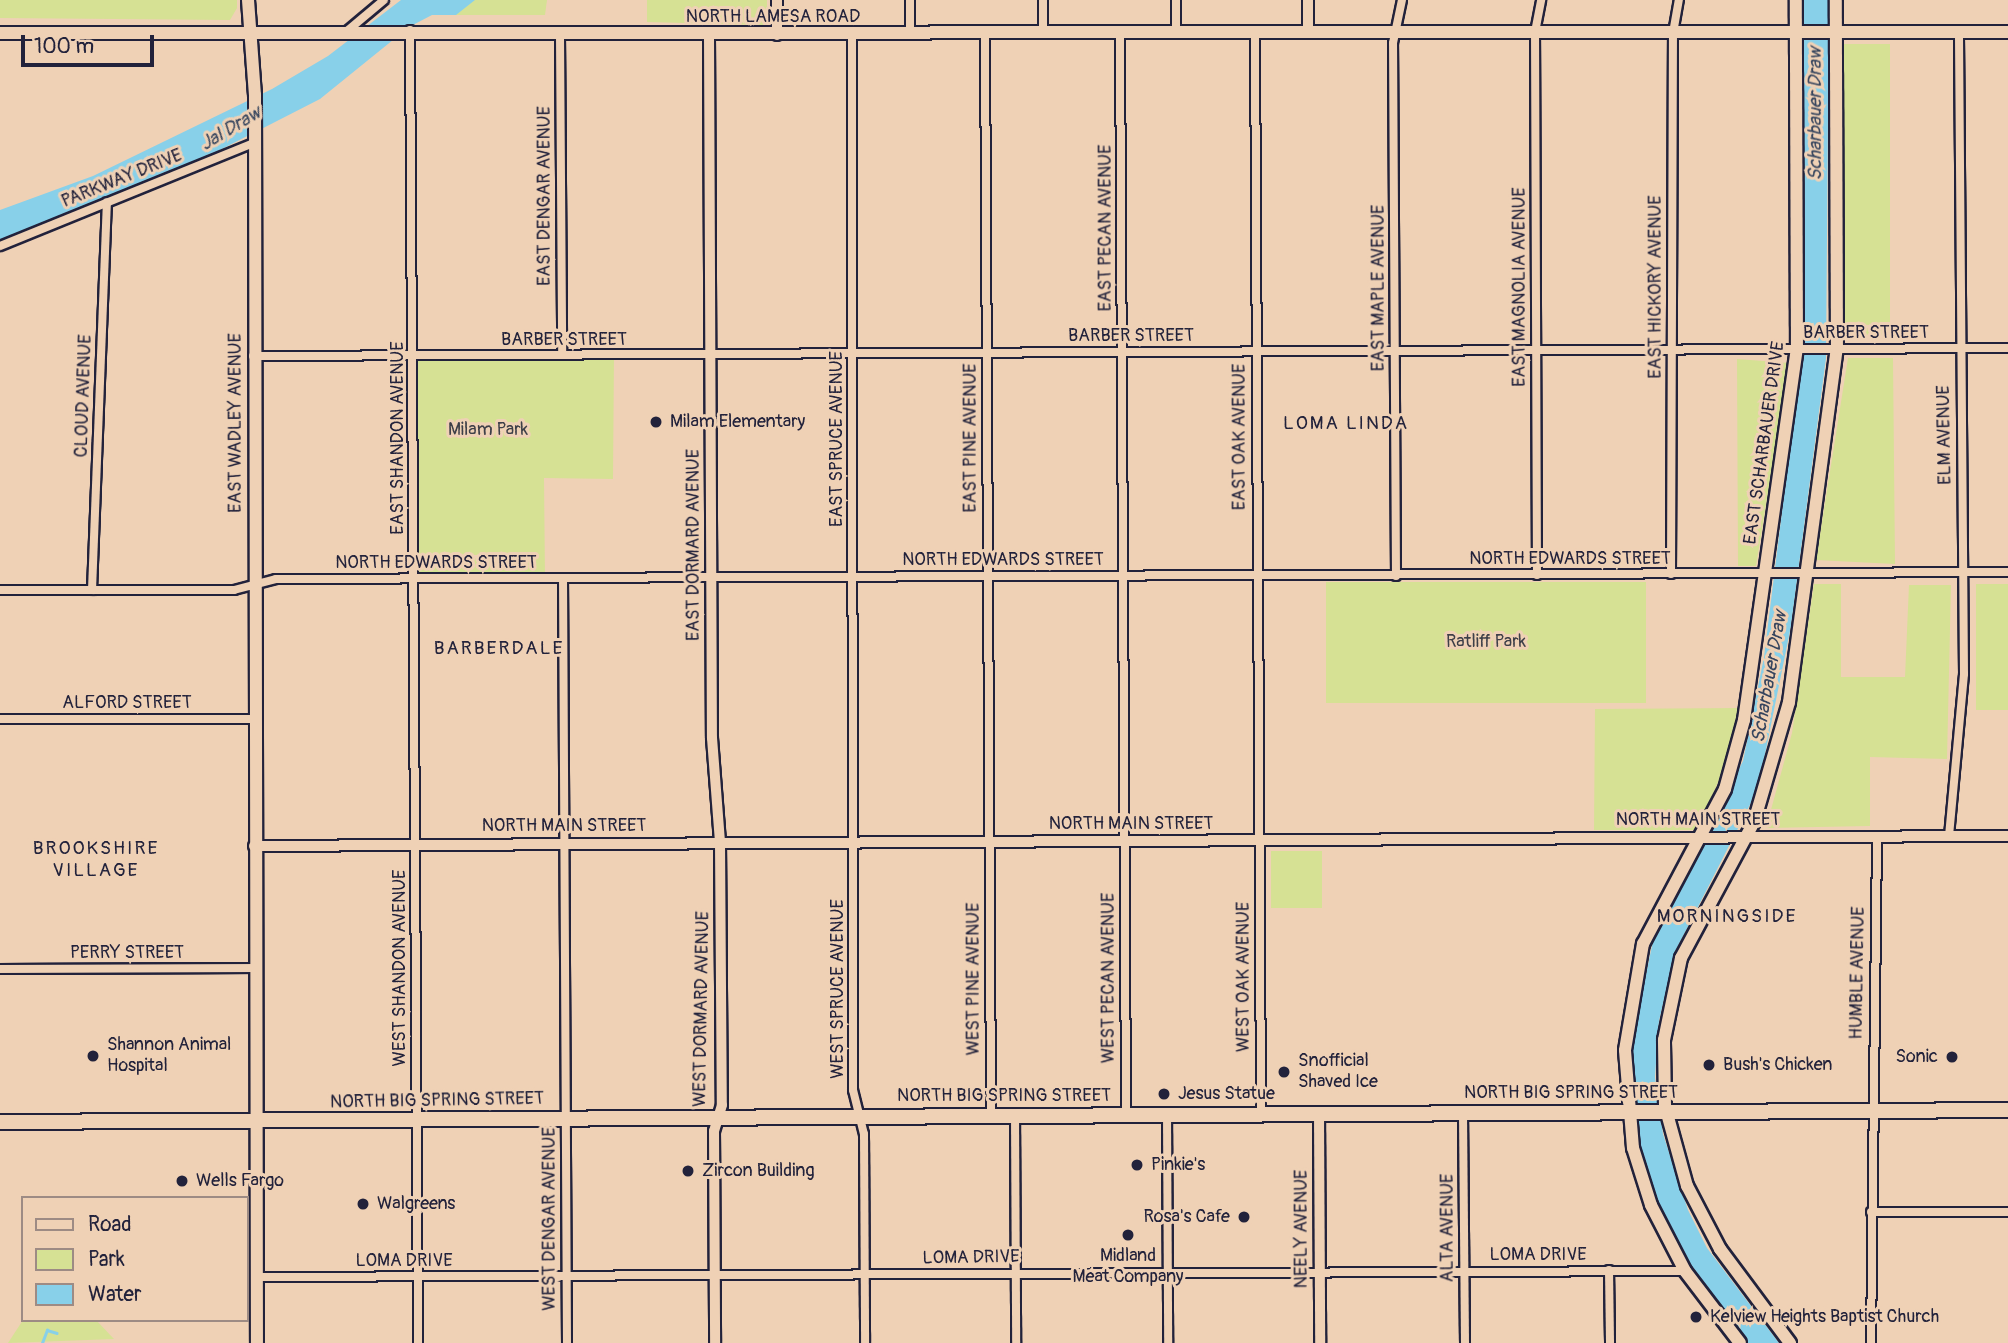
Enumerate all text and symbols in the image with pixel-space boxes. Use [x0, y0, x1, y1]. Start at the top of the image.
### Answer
street label: NORTH LAMESA ROAD [686, 6, 860, 28]
scale bar [24, 21, 158, 65]
text: 100 m [34, 33, 94, 60]
water label: Scharbauer Draw [1805, 47, 1827, 181]
water label: Jal Draw [196, 102, 266, 156]
street label: EAST DENGAR AVENUE [534, 106, 556, 286]
street label: PARKWAY DRIVE [59, 145, 185, 213]
street label: EAST PECAN AVENUE [1095, 145, 1117, 311]
street label: EAST MAGNOLIA AVENUE [1509, 187, 1531, 387]
street label: EAST HICKORY AVENUE [1645, 195, 1667, 379]
street label: EAST MAPLE AVENUE [1368, 205, 1390, 371]
street label: BARBER STREET [1803, 322, 1929, 344]
street label: BARBER STREET [1068, 325, 1194, 347]
street label: BARBER STREET [501, 329, 627, 351]
street label: EAST WADLEY AVENUE [225, 333, 247, 513]
street label: CLOUD AVENUE [71, 334, 97, 458]
street label: EAST SCHARBAUER DRIVE [1740, 340, 1790, 546]
street label: EAST SHANDON AVENUE [387, 341, 409, 535]
street label: EAST SPRUCE AVENUE [826, 351, 848, 527]
street label: EAST PINE AVENUE [960, 363, 982, 513]
street label: EAST OAK AVENUE [1229, 364, 1251, 510]
street label: ELM AVENUE [1933, 385, 1957, 485]
place label: Milam Elementary [670, 411, 805, 433]
district label: LOMA LINDA [1284, 413, 1408, 435]
marker: Milam Elementary [648, 414, 664, 430]
park label: Milam Park [448, 419, 528, 441]
street label: EAST DORMARD AVENUE [683, 449, 705, 641]
street label: NORTH EDWARDS STREET [1469, 548, 1671, 570]
street label: NORTH EDWARDS STREET [902, 549, 1104, 571]
street label: NORTH EDWARDS STREET [335, 552, 537, 574]
water label: Scharbauer Draw [1747, 609, 1793, 745]
park label: Ratliff Park [1446, 631, 1526, 653]
district label: BARBERDALE [435, 638, 563, 660]
street label: ALFORD STREET [62, 692, 192, 714]
street label: NORTH MAIN STREET [1616, 809, 1780, 831]
street label: NORTH MAIN STREET [1049, 813, 1213, 835]
street label: NORTH MAIN STREET [482, 815, 646, 837]
district label: BROOKSHIRE VILLAGE [34, 838, 158, 882]
street label: WEST SHANDON AVENUE [389, 870, 411, 1066]
street label: WEST PECAN AVENUE [1098, 893, 1120, 1063]
street label: WEST SPRUCE AVENUE [827, 899, 849, 1079]
street label: WEST OAK AVENUE [1233, 902, 1255, 1052]
street label: WEST PINE AVENUE [963, 903, 985, 1055]
district label: MORNINGSIDE [1658, 906, 1796, 928]
street label: HUMBLE AVENUE [1846, 906, 1870, 1040]
street label: WEST DORMARD AVENUE [689, 911, 715, 1107]
street label: PERRY STREET [70, 942, 184, 964]
place label: Shannon Animal Hospital [107, 1035, 231, 1078]
place label: Sonic [1895, 1046, 1938, 1068]
marker: Shannon Animal Hospital [85, 1048, 101, 1064]
marker: Sonic [1944, 1049, 1960, 1065]
place label: Snofficial Shaved Ice [1298, 1051, 1378, 1094]
place label: Bush's Chicken [1723, 1054, 1833, 1076]
marker: Bush's Chicken [1701, 1057, 1717, 1073]
marker: Snofficial Shaved Ice [1276, 1064, 1292, 1080]
street label: NORTH BIG SPRING STREET [1464, 1082, 1678, 1104]
place label: Jesus Statue [1178, 1083, 1275, 1105]
street label: NORTH BIG SPRING STREET [897, 1085, 1111, 1107]
marker: Jesus Statue [1156, 1086, 1172, 1102]
street label: NORTH BIG SPRING STREET [330, 1088, 544, 1114]
street label: WEST DENGAR AVENUE [539, 1127, 561, 1311]
place label: Pinkie's [1151, 1154, 1205, 1176]
marker: Pinkie's [1129, 1157, 1145, 1173]
place label: Zircon Building [702, 1160, 814, 1182]
marker: Zircon Building [680, 1163, 696, 1179]
place label: Wells Fargo [196, 1170, 284, 1192]
street label: NEELY AVENUE [1291, 1170, 1313, 1288]
marker: Wells Fargo [174, 1173, 190, 1189]
street label: ALTA AVENUE [1437, 1174, 1459, 1282]
place label: Walgreens [377, 1193, 455, 1215]
legend [21, 1196, 248, 1322]
marker: Walgreens [355, 1196, 371, 1212]
place label: Rosa's Cafe [1143, 1206, 1230, 1228]
marker: Rosa's Cafe [1236, 1209, 1252, 1225]
text: Road [88, 1211, 132, 1238]
marker: Midland Meat Company [1120, 1227, 1136, 1243]
street label: LOMA DRIVE [1489, 1244, 1587, 1266]
text: Park [88, 1246, 125, 1273]
street label: LOMA DRIVE [922, 1246, 1020, 1270]
place label: Midland Meat Company [1073, 1246, 1183, 1288]
street label: LOMA DRIVE [355, 1250, 453, 1272]
text: Water [88, 1281, 141, 1308]
place label: Kelview Heights Baptist Church [1710, 1306, 1939, 1328]
marker: Kelview Heights Baptist Church [1688, 1309, 1704, 1325]

